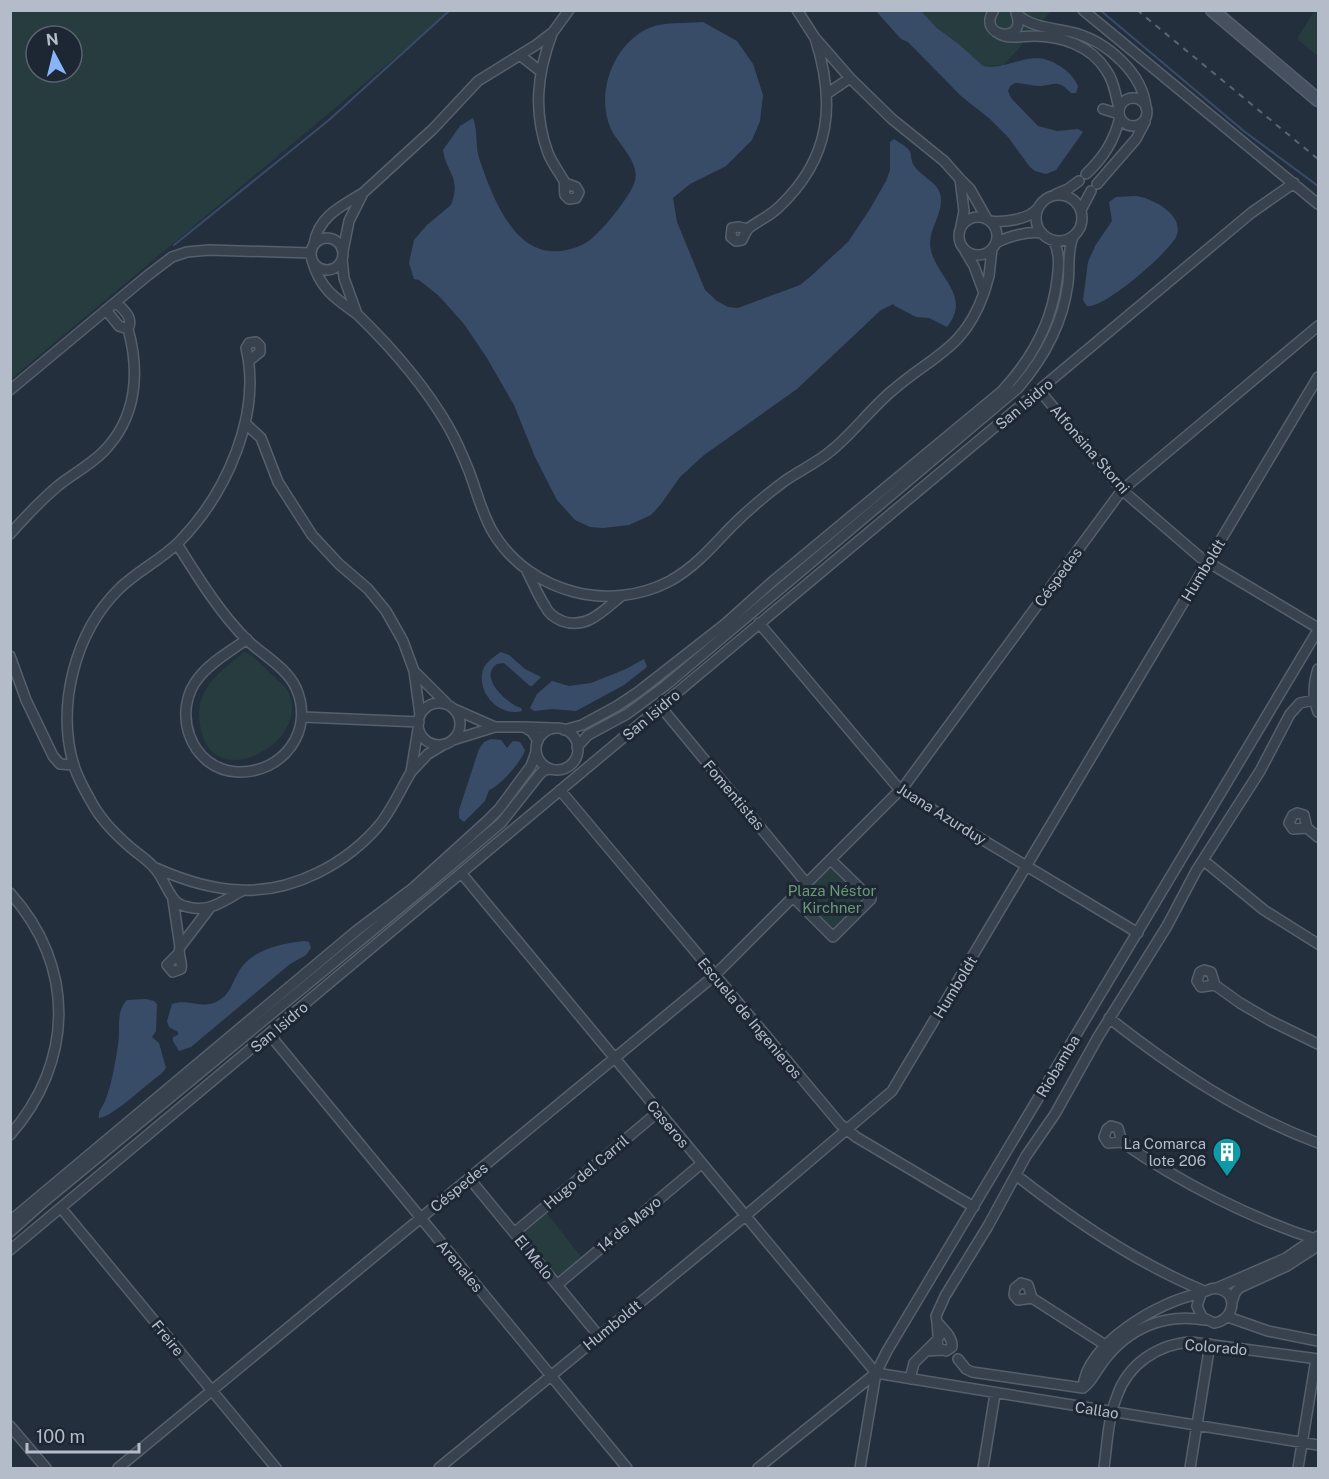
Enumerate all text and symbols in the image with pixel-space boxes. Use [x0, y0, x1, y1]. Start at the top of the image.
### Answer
north arrow [24, 24, 84, 84]
text: N [45, 29, 60, 50]
street label: San Isidro [992, 375, 1056, 433]
street label: Alfonsina Storni [1047, 401, 1133, 497]
street label: Humboldt [1178, 536, 1228, 604]
street label: Céspedes [1031, 544, 1085, 610]
street label: San Isidro [619, 686, 683, 744]
street label: Fomentistas [700, 757, 768, 833]
street label: Juana Azurduy [894, 780, 990, 848]
park label: Plaza Néstor Kirchner [788, 882, 876, 916]
street label: Humboldt [930, 953, 980, 1021]
street label: Escuela de Ingenieros [695, 954, 805, 1082]
street label: San Isidro [247, 998, 311, 1056]
street label: Riobamba [1033, 1032, 1083, 1100]
street label: Caseros [643, 1097, 693, 1151]
street label: Hugo del Carril [540, 1132, 632, 1212]
place label: La Comarca lote 206 [1124, 1135, 1206, 1169]
building icon: La Comarca lote 206 [1211, 1136, 1243, 1178]
street label: Céspedes [427, 1159, 491, 1215]
street label: 14 de Mayo [594, 1193, 664, 1255]
street label: El Melo [511, 1232, 557, 1282]
street label: Arenales [434, 1237, 486, 1295]
street label: Humboldt [580, 1296, 645, 1354]
street label: Freire [148, 1317, 188, 1359]
street label: Colorado [1184, 1336, 1248, 1358]
street label: Callao [1074, 1398, 1120, 1422]
scale bar [27, 1416, 140, 1454]
text: 100 m [36, 1426, 85, 1447]

